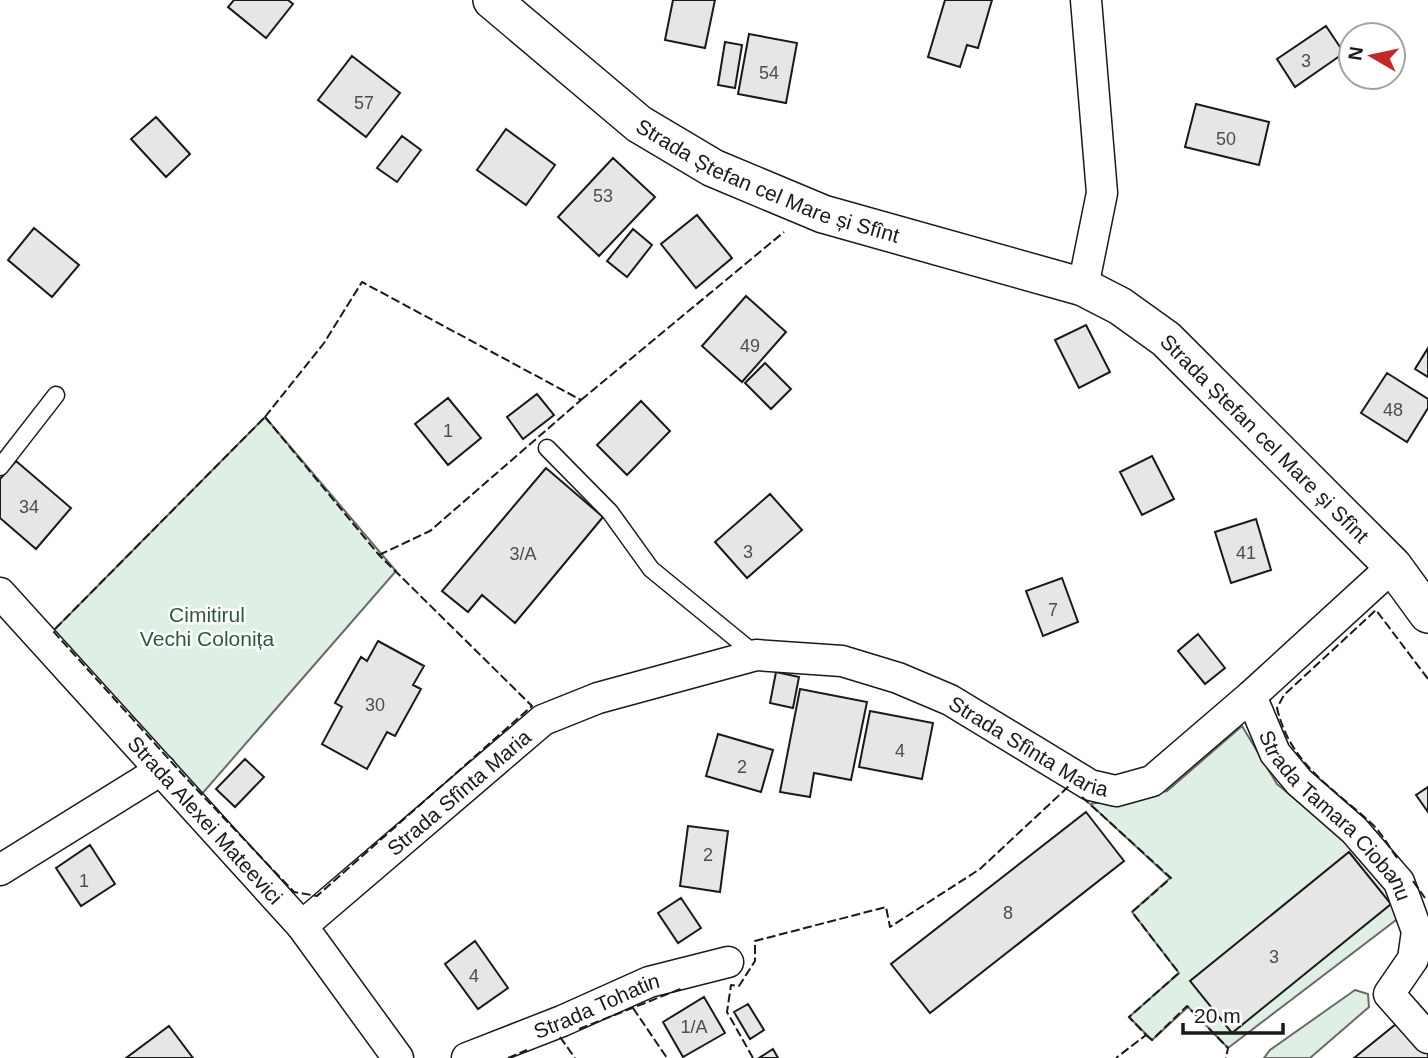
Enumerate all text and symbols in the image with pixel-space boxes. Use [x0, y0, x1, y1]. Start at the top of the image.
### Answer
north arrow [1337, 21, 1407, 91]
text: N [1344, 45, 1367, 62]
house number: 3 [1301, 51, 1311, 71]
house number: 54 [759, 63, 779, 83]
house number: 57 [354, 93, 374, 113]
street label: Strada Ștefan cel Mare și Sfînt [632, 114, 902, 246]
house number: 50 [1216, 129, 1236, 149]
house number: 53 [593, 186, 613, 206]
street label: Strada Ștefan cel Mare și Sfînt [1156, 329, 1374, 547]
house number: 49 [740, 336, 760, 356]
house number: 48 [1383, 400, 1403, 420]
house number: 1 [443, 421, 453, 441]
house number: 34 [19, 497, 39, 517]
house number: 3 [743, 542, 753, 562]
house number: 41 [1236, 543, 1256, 563]
house number: 3/A [509, 544, 537, 564]
house number: 7 [1048, 600, 1058, 620]
park label: Cimitirul Vechi Colonița [140, 603, 274, 650]
street label: Strada Sfînta Maria [945, 691, 1111, 800]
house number: 30 [365, 695, 385, 715]
street label: Strada Sfînta Maria [382, 724, 535, 860]
street label: Strada Tamara Ciobanu [1255, 727, 1416, 903]
street label: Strada Alexei Mateevici [124, 731, 287, 908]
house number: 4 [895, 741, 905, 761]
house number: 2 [737, 757, 747, 777]
house number: 2 [703, 845, 713, 865]
house number: 1 [79, 871, 89, 891]
house number: 8 [1003, 903, 1013, 923]
house number: 3 [1269, 947, 1279, 967]
house number: 4 [469, 966, 479, 986]
street label: Strada Tohatin [530, 968, 662, 1042]
scale bar [1183, 992, 1283, 1036]
text: 20 m [1194, 1004, 1241, 1027]
house number: 1/A [680, 1017, 708, 1037]

